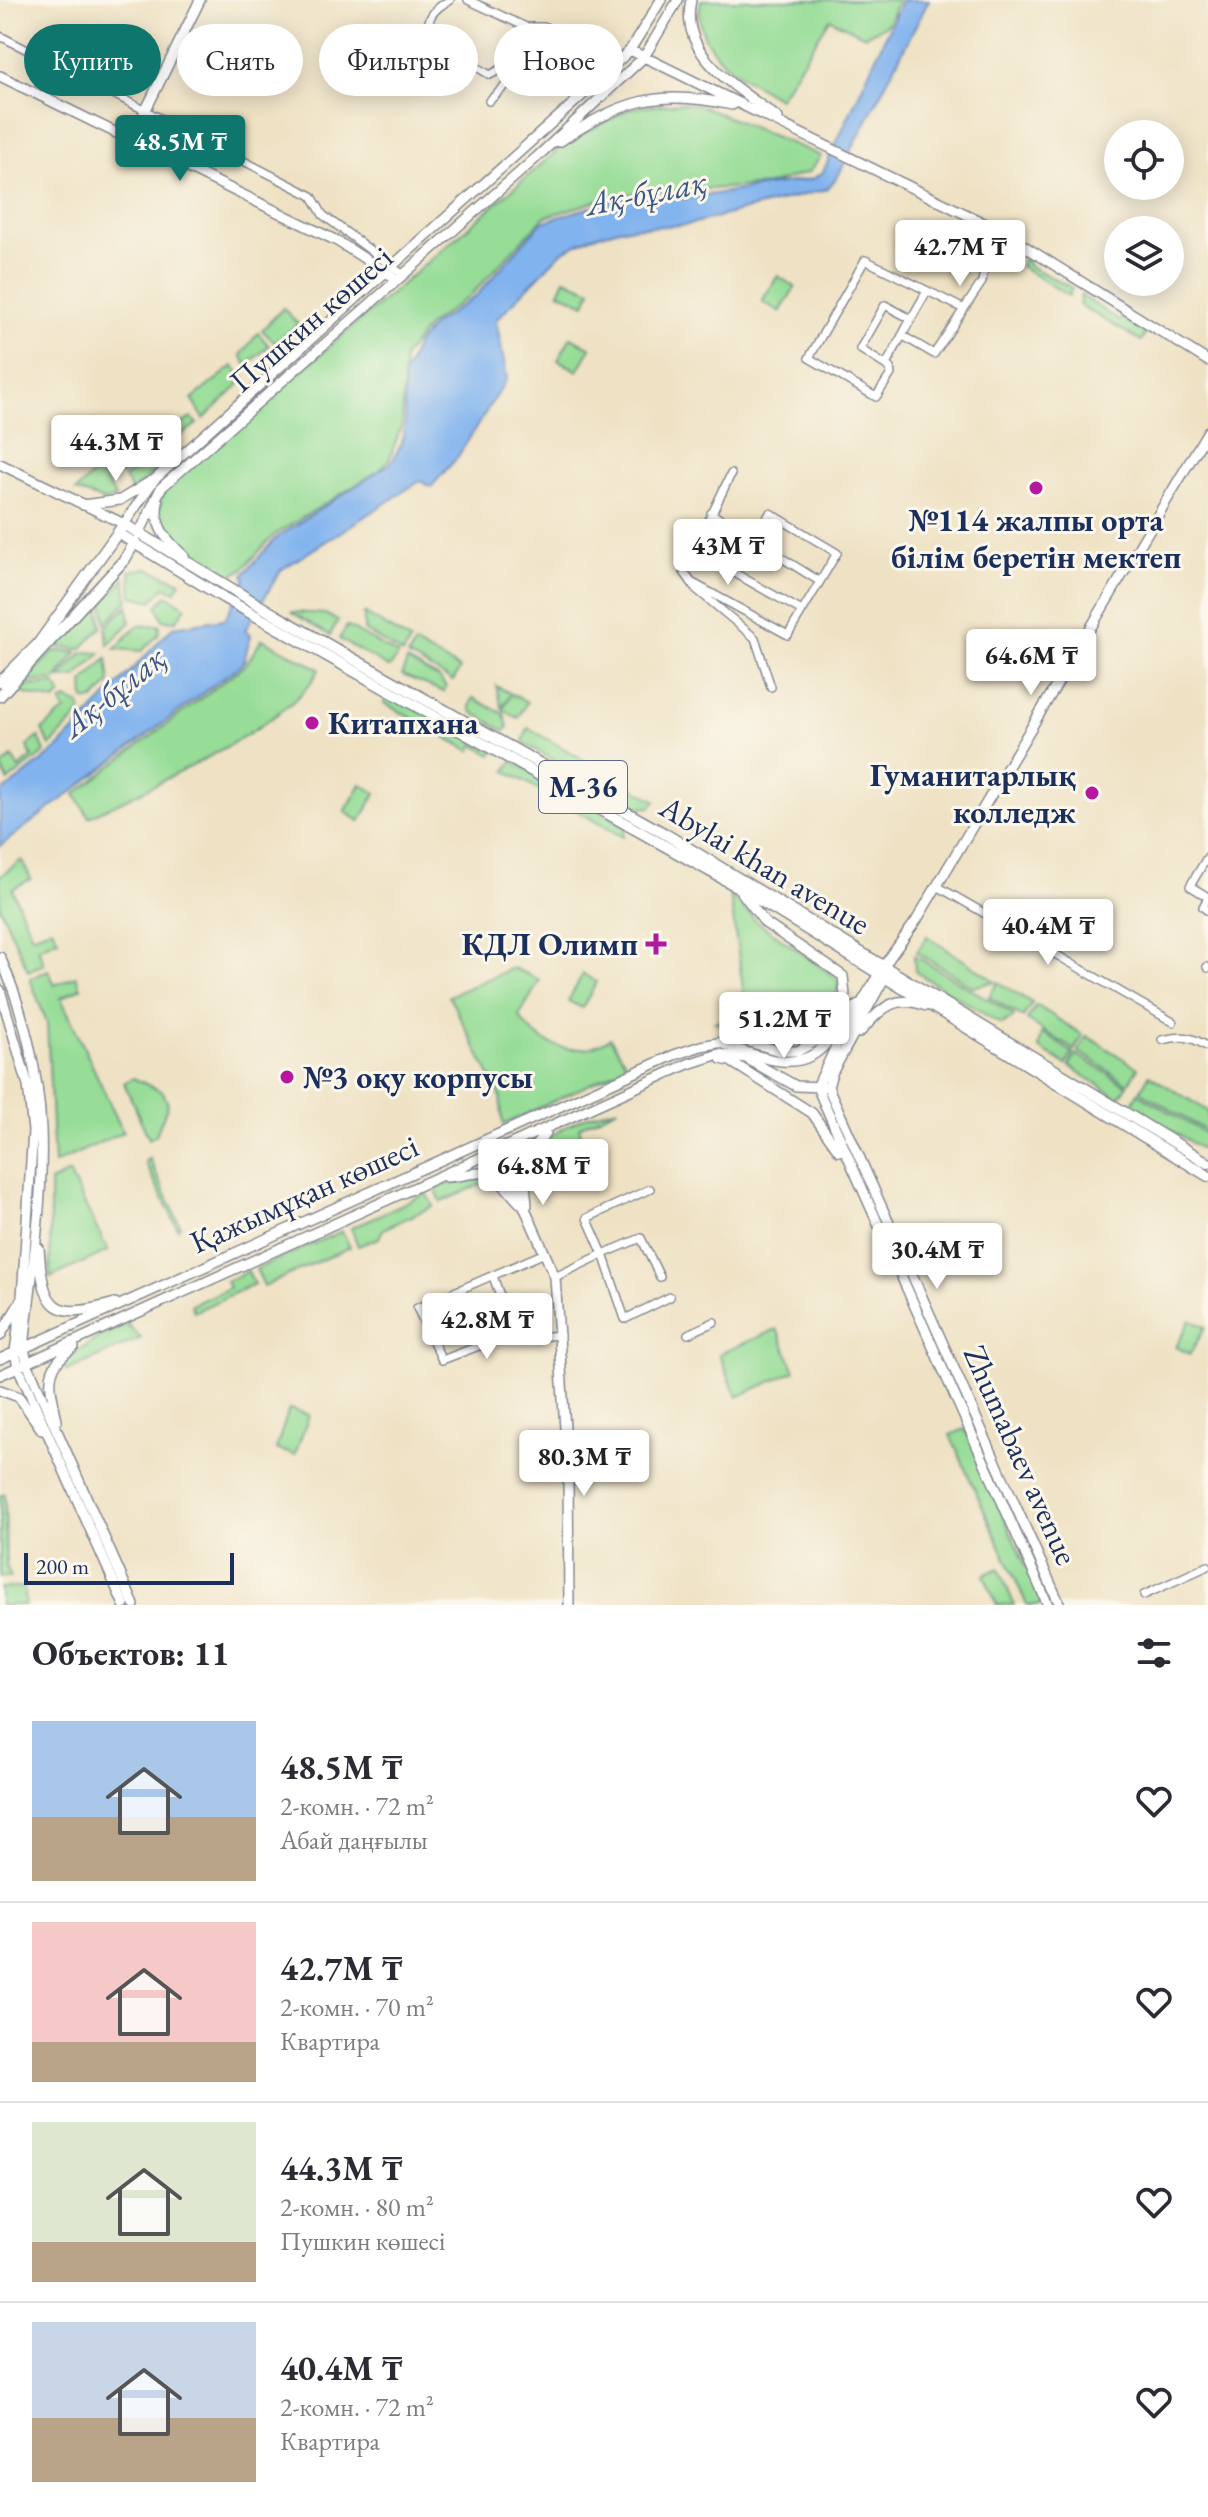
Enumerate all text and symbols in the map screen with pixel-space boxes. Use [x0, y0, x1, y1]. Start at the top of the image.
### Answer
chip: Купить [24, 24, 161, 96]
chip: Снять [177, 24, 303, 96]
chip: Фильтры [319, 24, 478, 96]
chip: Новое [494, 24, 623, 96]
pin: 48.5M ₸ [106, 115, 254, 183]
map controls [1104, 120, 1184, 296]
button: locate [1104, 120, 1184, 200]
text: 48.5M ₸ [133, 124, 227, 158]
water label: Ақ-бұлақ [579, 159, 711, 226]
button: layers [1104, 216, 1184, 296]
pin: 42.7M ₸ [886, 220, 1034, 288]
text: 42.7M ₸ [913, 229, 1007, 263]
street label: Пушкин көшесі [220, 236, 402, 402]
pin: 44.3M ₸ [42, 415, 190, 483]
text: 44.3M ₸ [69, 424, 163, 458]
marker: №114 жалпы орта білім беретін мектеп [1027, 479, 1045, 497]
place label: №114 жалпы орта білім беретін мектеп [891, 499, 1181, 578]
pin: 43M ₸ [672, 519, 784, 587]
text: 43M ₸ [691, 528, 765, 562]
pin: 64.6M ₸ [957, 629, 1105, 697]
water label: Ақ-бұлақ [49, 635, 175, 748]
text: 64.6M ₸ [984, 638, 1078, 672]
place label: Китапхана [328, 702, 479, 744]
marker: Китапхана [303, 714, 321, 732]
place label: Гуманитарлық колледж [870, 754, 1076, 833]
road number: M-36 [539, 761, 627, 813]
marker: Гуманитарлық колледж [1083, 784, 1101, 802]
street label: Abylai khan avenue [651, 785, 878, 944]
pin: 40.4M ₸ [974, 899, 1122, 967]
text: 40.4M ₸ [1001, 908, 1095, 942]
place label: КДЛ Олимп [462, 923, 638, 965]
marker: КДЛ Олимп [645, 933, 667, 955]
pin: 51.2M ₸ [710, 992, 858, 1060]
text: 51.2M ₸ [737, 1001, 831, 1035]
place label: №3 оқу корпусы [303, 1056, 533, 1098]
marker: №3 оқу корпусы [278, 1068, 296, 1086]
street label: Қажымұқан көшесі [183, 1125, 425, 1263]
pin: 64.8M ₸ [469, 1139, 617, 1207]
text: 64.8M ₸ [496, 1148, 590, 1182]
pin: 30.4M ₸ [863, 1223, 1011, 1291]
text: 30.4M ₸ [890, 1232, 984, 1266]
pin: 42.8M ₸ [413, 1293, 561, 1361]
text: 42.8M ₸ [440, 1302, 534, 1336]
street label: Zhumabaev avenue [954, 1339, 1088, 1571]
pin: 80.3M ₸ [510, 1430, 658, 1498]
text: 80.3M ₸ [537, 1439, 631, 1473]
scale bar [24, 1549, 234, 1585]
text: 200 m [36, 1552, 89, 1581]
text: Объектов: 11 [32, 1631, 229, 1675]
icon: filters [1132, 1631, 1176, 1675]
text: 48.5M ₸ [280, 1745, 402, 1789]
icon: home [96, 1753, 192, 1849]
icon: heart [1132, 1779, 1176, 1823]
text: 2-комн. · 72 m² [280, 1789, 434, 1823]
text: Абай даңғылы [280, 1823, 428, 1857]
text: 42.7M ₸ [280, 1946, 402, 1990]
icon: home [96, 1954, 192, 2050]
icon: heart [1132, 1980, 1176, 2024]
text: 2-комн. · 70 m² [280, 1990, 434, 2024]
text: Квартира [280, 2024, 380, 2058]
text: 44.3M ₸ [280, 2146, 402, 2190]
icon: home [96, 2154, 192, 2250]
icon: heart [1132, 2180, 1176, 2224]
text: 2-комн. · 80 m² [280, 2190, 434, 2224]
text: Пушкин көшесі [280, 2224, 445, 2258]
text: 40.4M ₸ [280, 2346, 402, 2390]
icon: home [96, 2354, 192, 2450]
icon: heart [1132, 2380, 1176, 2424]
text: 2-комн. · 72 m² [280, 2390, 434, 2424]
text: Квартира [280, 2424, 380, 2458]

